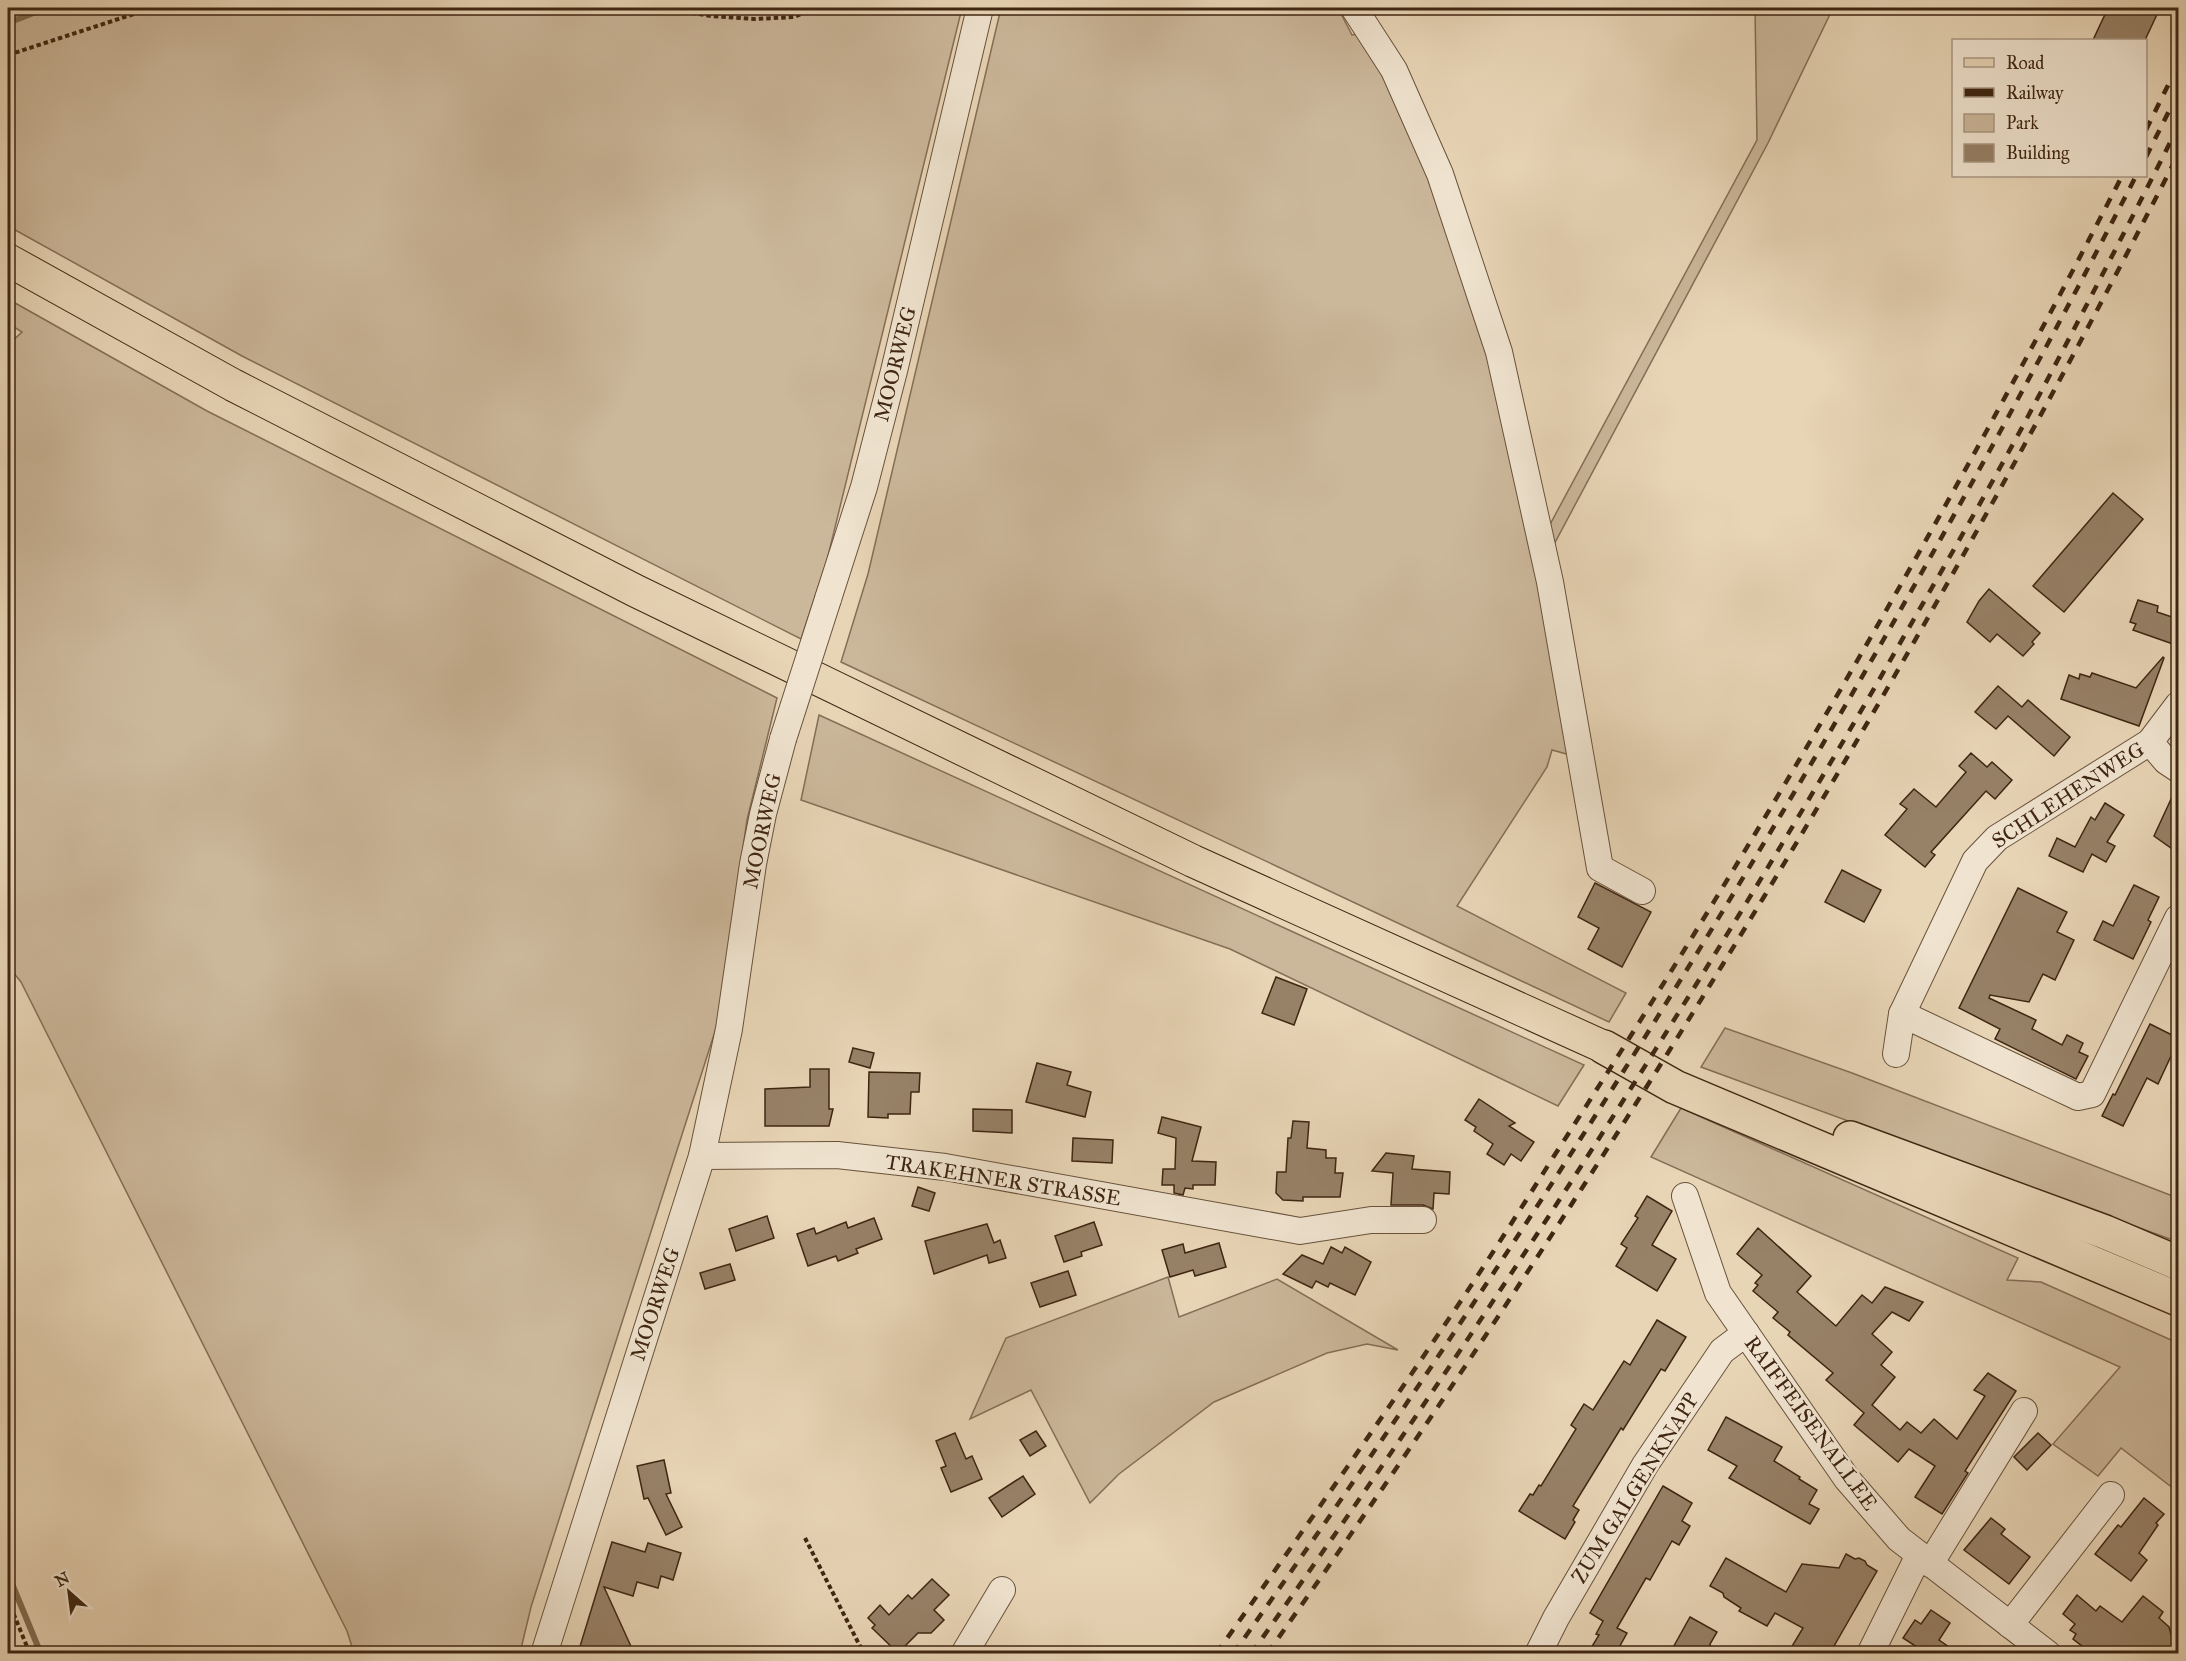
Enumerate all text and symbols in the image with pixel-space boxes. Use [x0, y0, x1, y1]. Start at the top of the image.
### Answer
legend [1952, 39, 2147, 177]
text: Road [2006, 52, 2044, 74]
text: Railway [2006, 82, 2064, 104]
text: Park [2006, 112, 2039, 134]
text: Building [2006, 142, 2070, 165]
street label: MOORWEG [868, 304, 922, 424]
street label: SCHLEHENWEG [1987, 736, 2149, 854]
street label: MOORWEG [737, 771, 787, 891]
street label: TRAKEHNER STRASSE [883, 1149, 1123, 1211]
street label: MOORWEG [624, 1244, 686, 1364]
street label: RAIFFEISENALLEE [1739, 1331, 1883, 1515]
street label: ZUM GALGENKNAPP [1566, 1388, 1704, 1588]
north arrow [39, 1562, 99, 1622]
text: N [52, 1567, 73, 1591]

